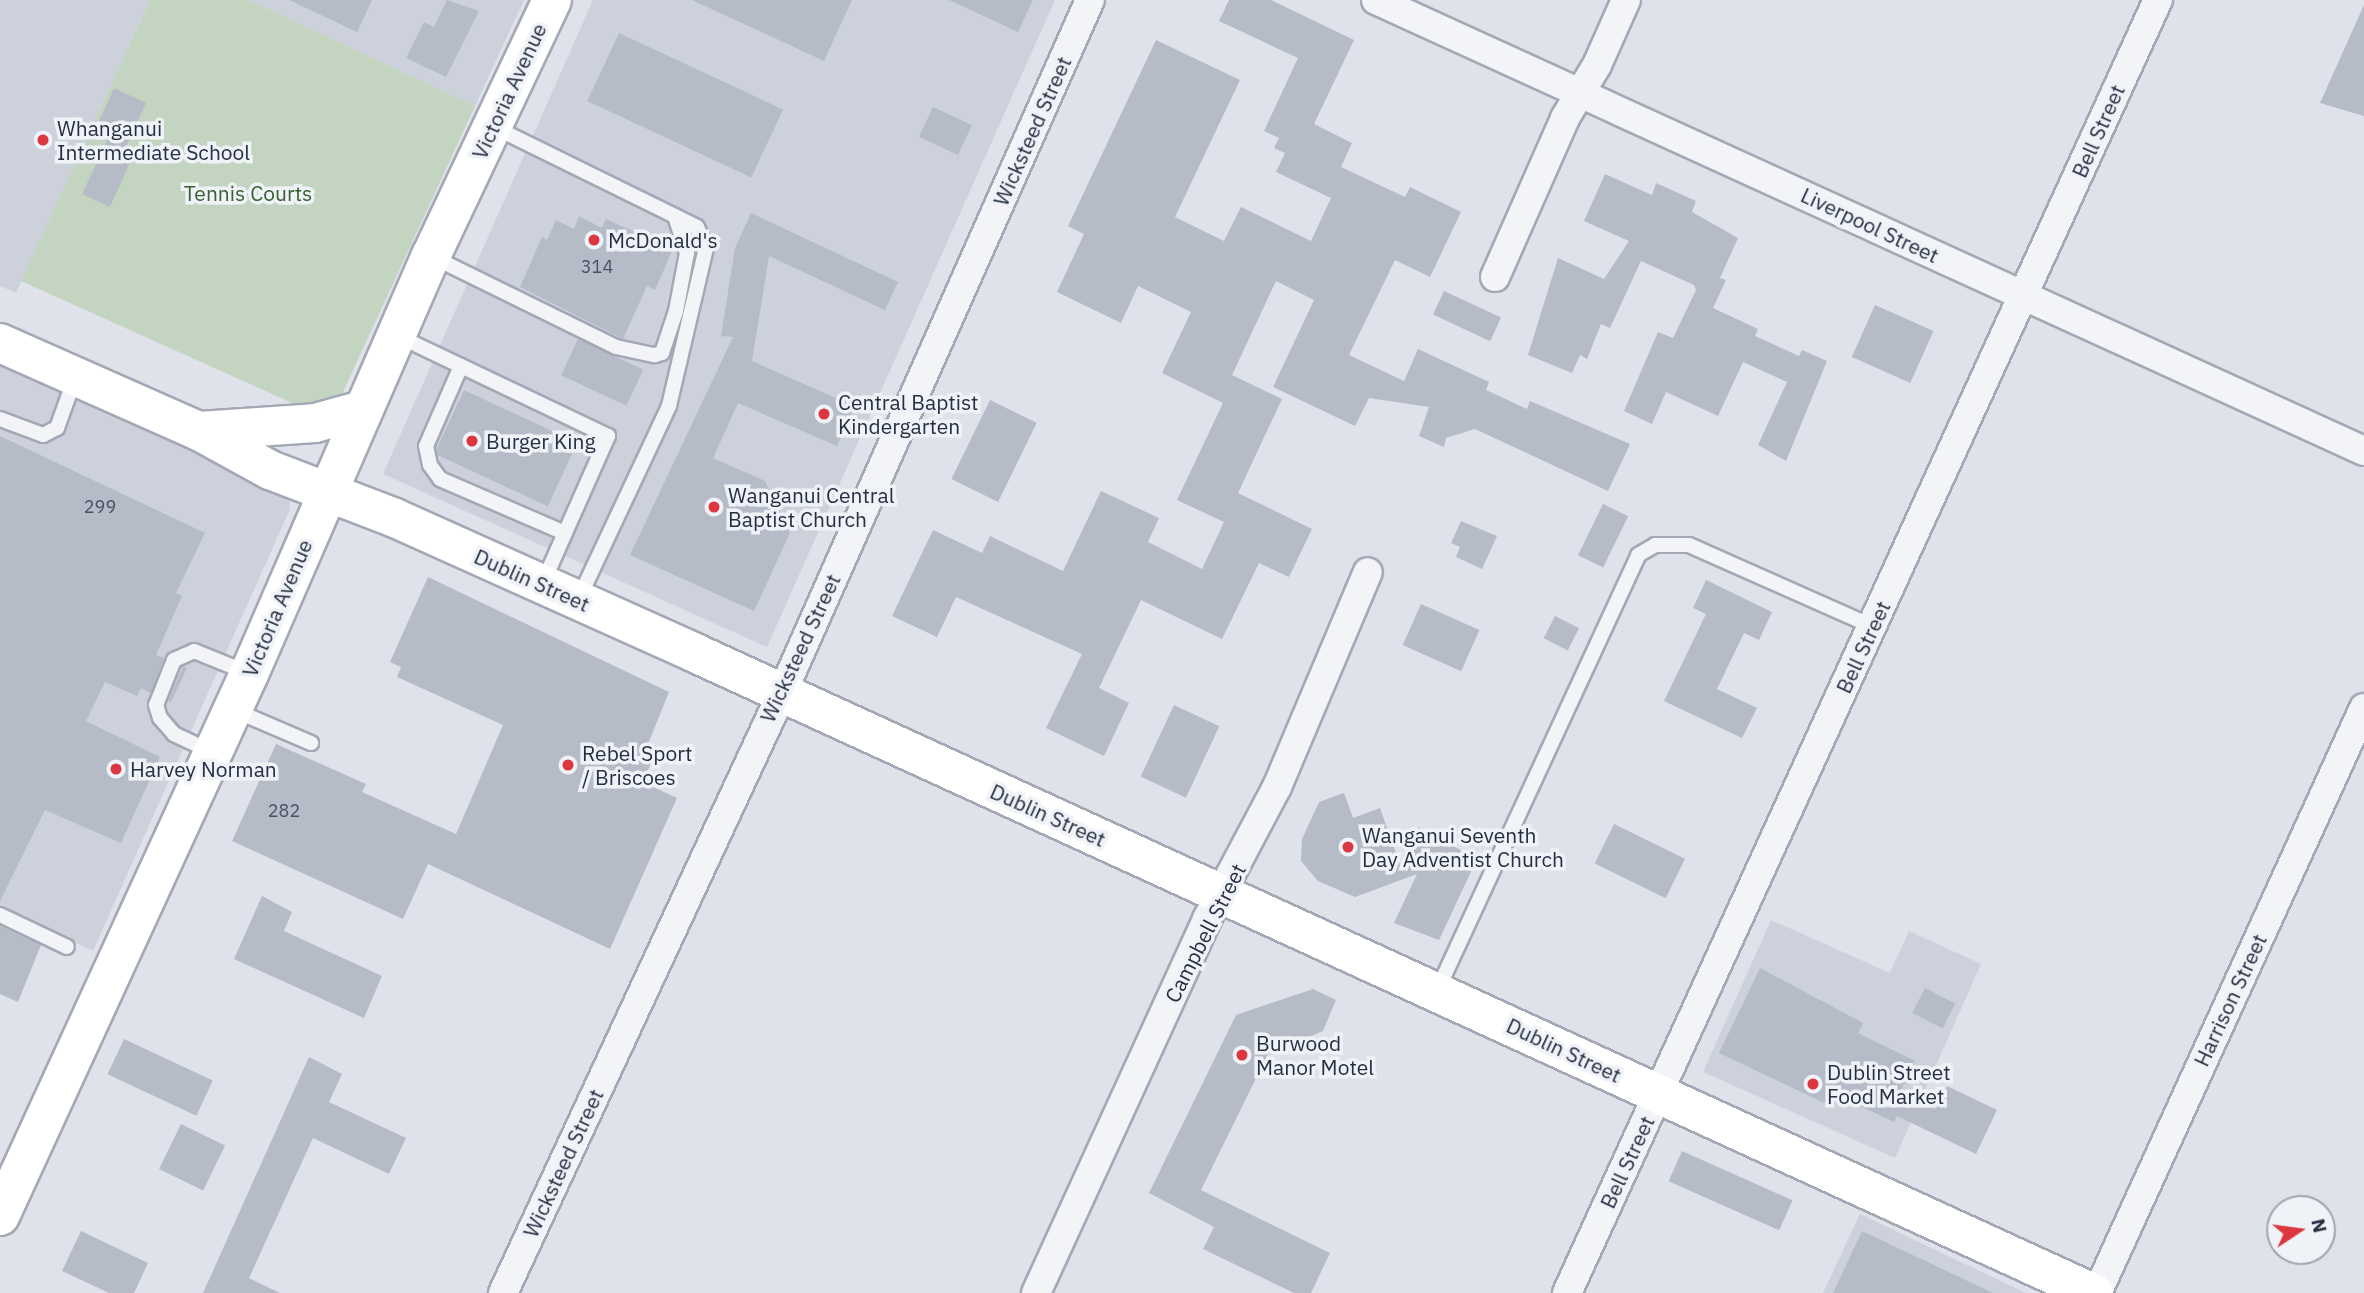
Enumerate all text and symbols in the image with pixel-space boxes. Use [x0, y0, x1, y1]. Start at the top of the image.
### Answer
street label: Victoria Avenue [467, 19, 551, 163]
street label: Wicksteed Street [988, 53, 1076, 209]
street label: Bell Street [2066, 81, 2130, 181]
place label: Whanganui Intermediate School [57, 115, 250, 165]
marker: Whanganui Intermediate School [35, 132, 51, 148]
park label: Tennis Courts [184, 180, 312, 206]
street label: Liverpool Street [1797, 182, 1943, 268]
place label: McDonald's [608, 227, 718, 253]
marker: McDonald's [586, 232, 602, 248]
house number: 314 [581, 256, 613, 278]
place label: Central Baptist Kindergarten [838, 389, 978, 439]
marker: Central Baptist Kindergarten [816, 406, 832, 422]
place label: Burger King [486, 428, 596, 454]
marker: Burger King [464, 433, 480, 449]
place label: Wanganui Central Baptist Church [728, 482, 894, 532]
house number: 299 [84, 496, 116, 518]
marker: Wanganui Central Baptist Church [706, 499, 722, 515]
street label: Victoria Avenue [237, 535, 317, 681]
street label: Dublin Street [470, 543, 594, 617]
street label: Wicksteed Street [755, 570, 845, 726]
street label: Bell Street [1831, 597, 1895, 697]
place label: Rebel Sport / Briscoes [582, 740, 692, 790]
place label: Harvey Norman [130, 756, 277, 782]
marker: Rebel Sport / Briscoes [560, 757, 576, 773]
marker: Harvey Norman [108, 761, 124, 777]
street label: Dublin Street [986, 778, 1110, 852]
house number: 282 [268, 800, 300, 822]
place label: Wanganui Seventh Day Adventist Church [1362, 822, 1564, 872]
marker: Wanganui Seventh Day Adventist Church [1340, 839, 1356, 855]
street label: Campbell Street [1159, 859, 1251, 1007]
street label: Harrison Street [2188, 930, 2272, 1070]
street label: Dublin Street [1503, 1012, 1625, 1088]
place label: Burwood Manor Motel [1256, 1030, 1374, 1080]
marker: Burwood Manor Motel [1234, 1047, 1250, 1063]
place label: Dublin Street Food Market [1827, 1059, 1951, 1109]
marker: Dublin Street Food Market [1805, 1076, 1821, 1092]
street label: Wicksteed Street [518, 1085, 608, 1241]
street label: Bell Street [1595, 1112, 1659, 1212]
north arrow [2266, 1195, 2336, 1265]
text: N [2306, 1216, 2333, 1235]

